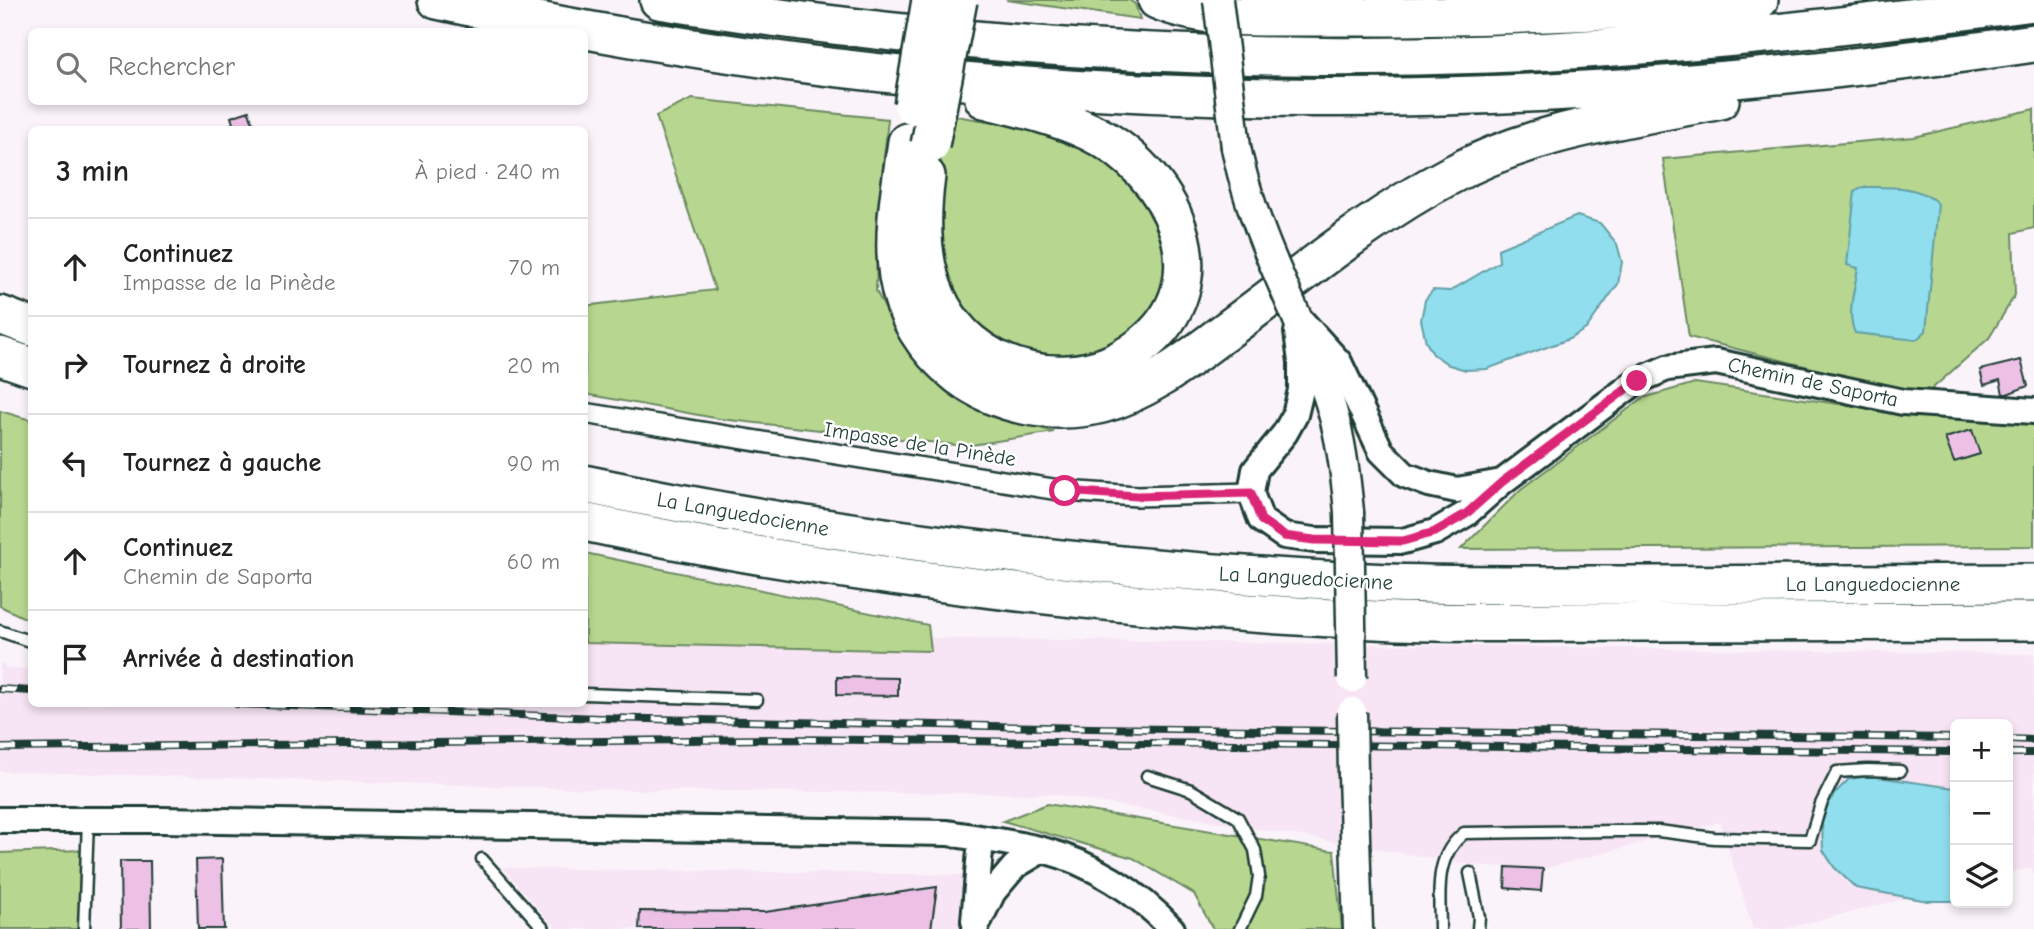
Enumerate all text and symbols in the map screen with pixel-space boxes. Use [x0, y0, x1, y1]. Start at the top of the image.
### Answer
search box [28, 28, 588, 105]
icon: search [52, 48, 90, 86]
text: Rechercher [108, 52, 235, 82]
text: 3 min [56, 154, 129, 189]
text: À pied · 240 m [415, 158, 560, 185]
text: Continuez [123, 239, 233, 269]
icon: ahead [56, 248, 94, 286]
text: 70 m [508, 254, 560, 281]
text: Impasse de la Pinède [123, 269, 335, 296]
icon: right [56, 346, 94, 384]
text: Tournez à droite [123, 350, 306, 380]
text: 20 m [507, 352, 560, 379]
street label: Chemin de Saporta [1726, 352, 1900, 412]
route end [1621, 365, 1652, 396]
street label: Impasse de la Pinède [822, 417, 1018, 471]
icon: left [56, 444, 94, 482]
text: Tournez à gauche [123, 448, 321, 478]
text: 90 m [507, 450, 560, 477]
route start [1049, 475, 1080, 506]
street label: La Languedocienne [655, 487, 831, 541]
text: Continuez [123, 533, 233, 563]
icon: ahead [56, 542, 94, 580]
text: 60 m [507, 548, 560, 575]
street label: La Languedocienne [1218, 561, 1394, 595]
text: Chemin de Saporta [123, 563, 313, 590]
street label: La Languedocienne [1786, 572, 1960, 596]
icon: arrive [56, 640, 94, 678]
text: Arrivée à destination [123, 644, 354, 674]
map controls [1950, 719, 2013, 908]
button: + [1950, 719, 2013, 782]
button: − [1950, 782, 2013, 845]
button: layers [1950, 845, 2013, 908]

